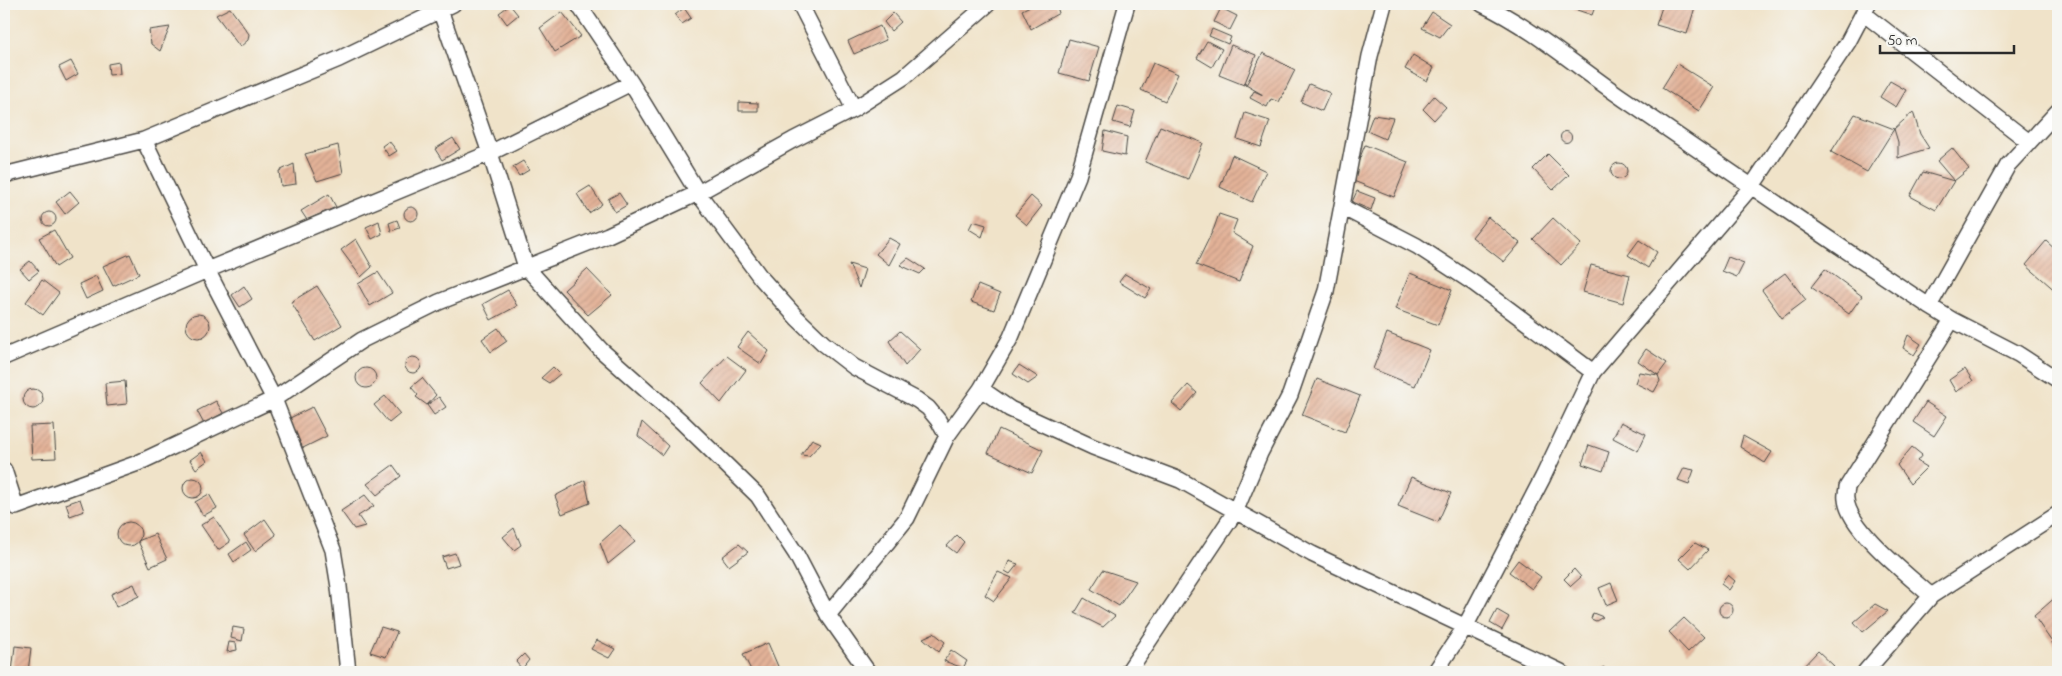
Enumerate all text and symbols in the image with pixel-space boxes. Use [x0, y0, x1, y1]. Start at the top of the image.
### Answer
scale bar [1880, 22, 2013, 54]
text: 50 m [1887, 30, 1918, 52]

